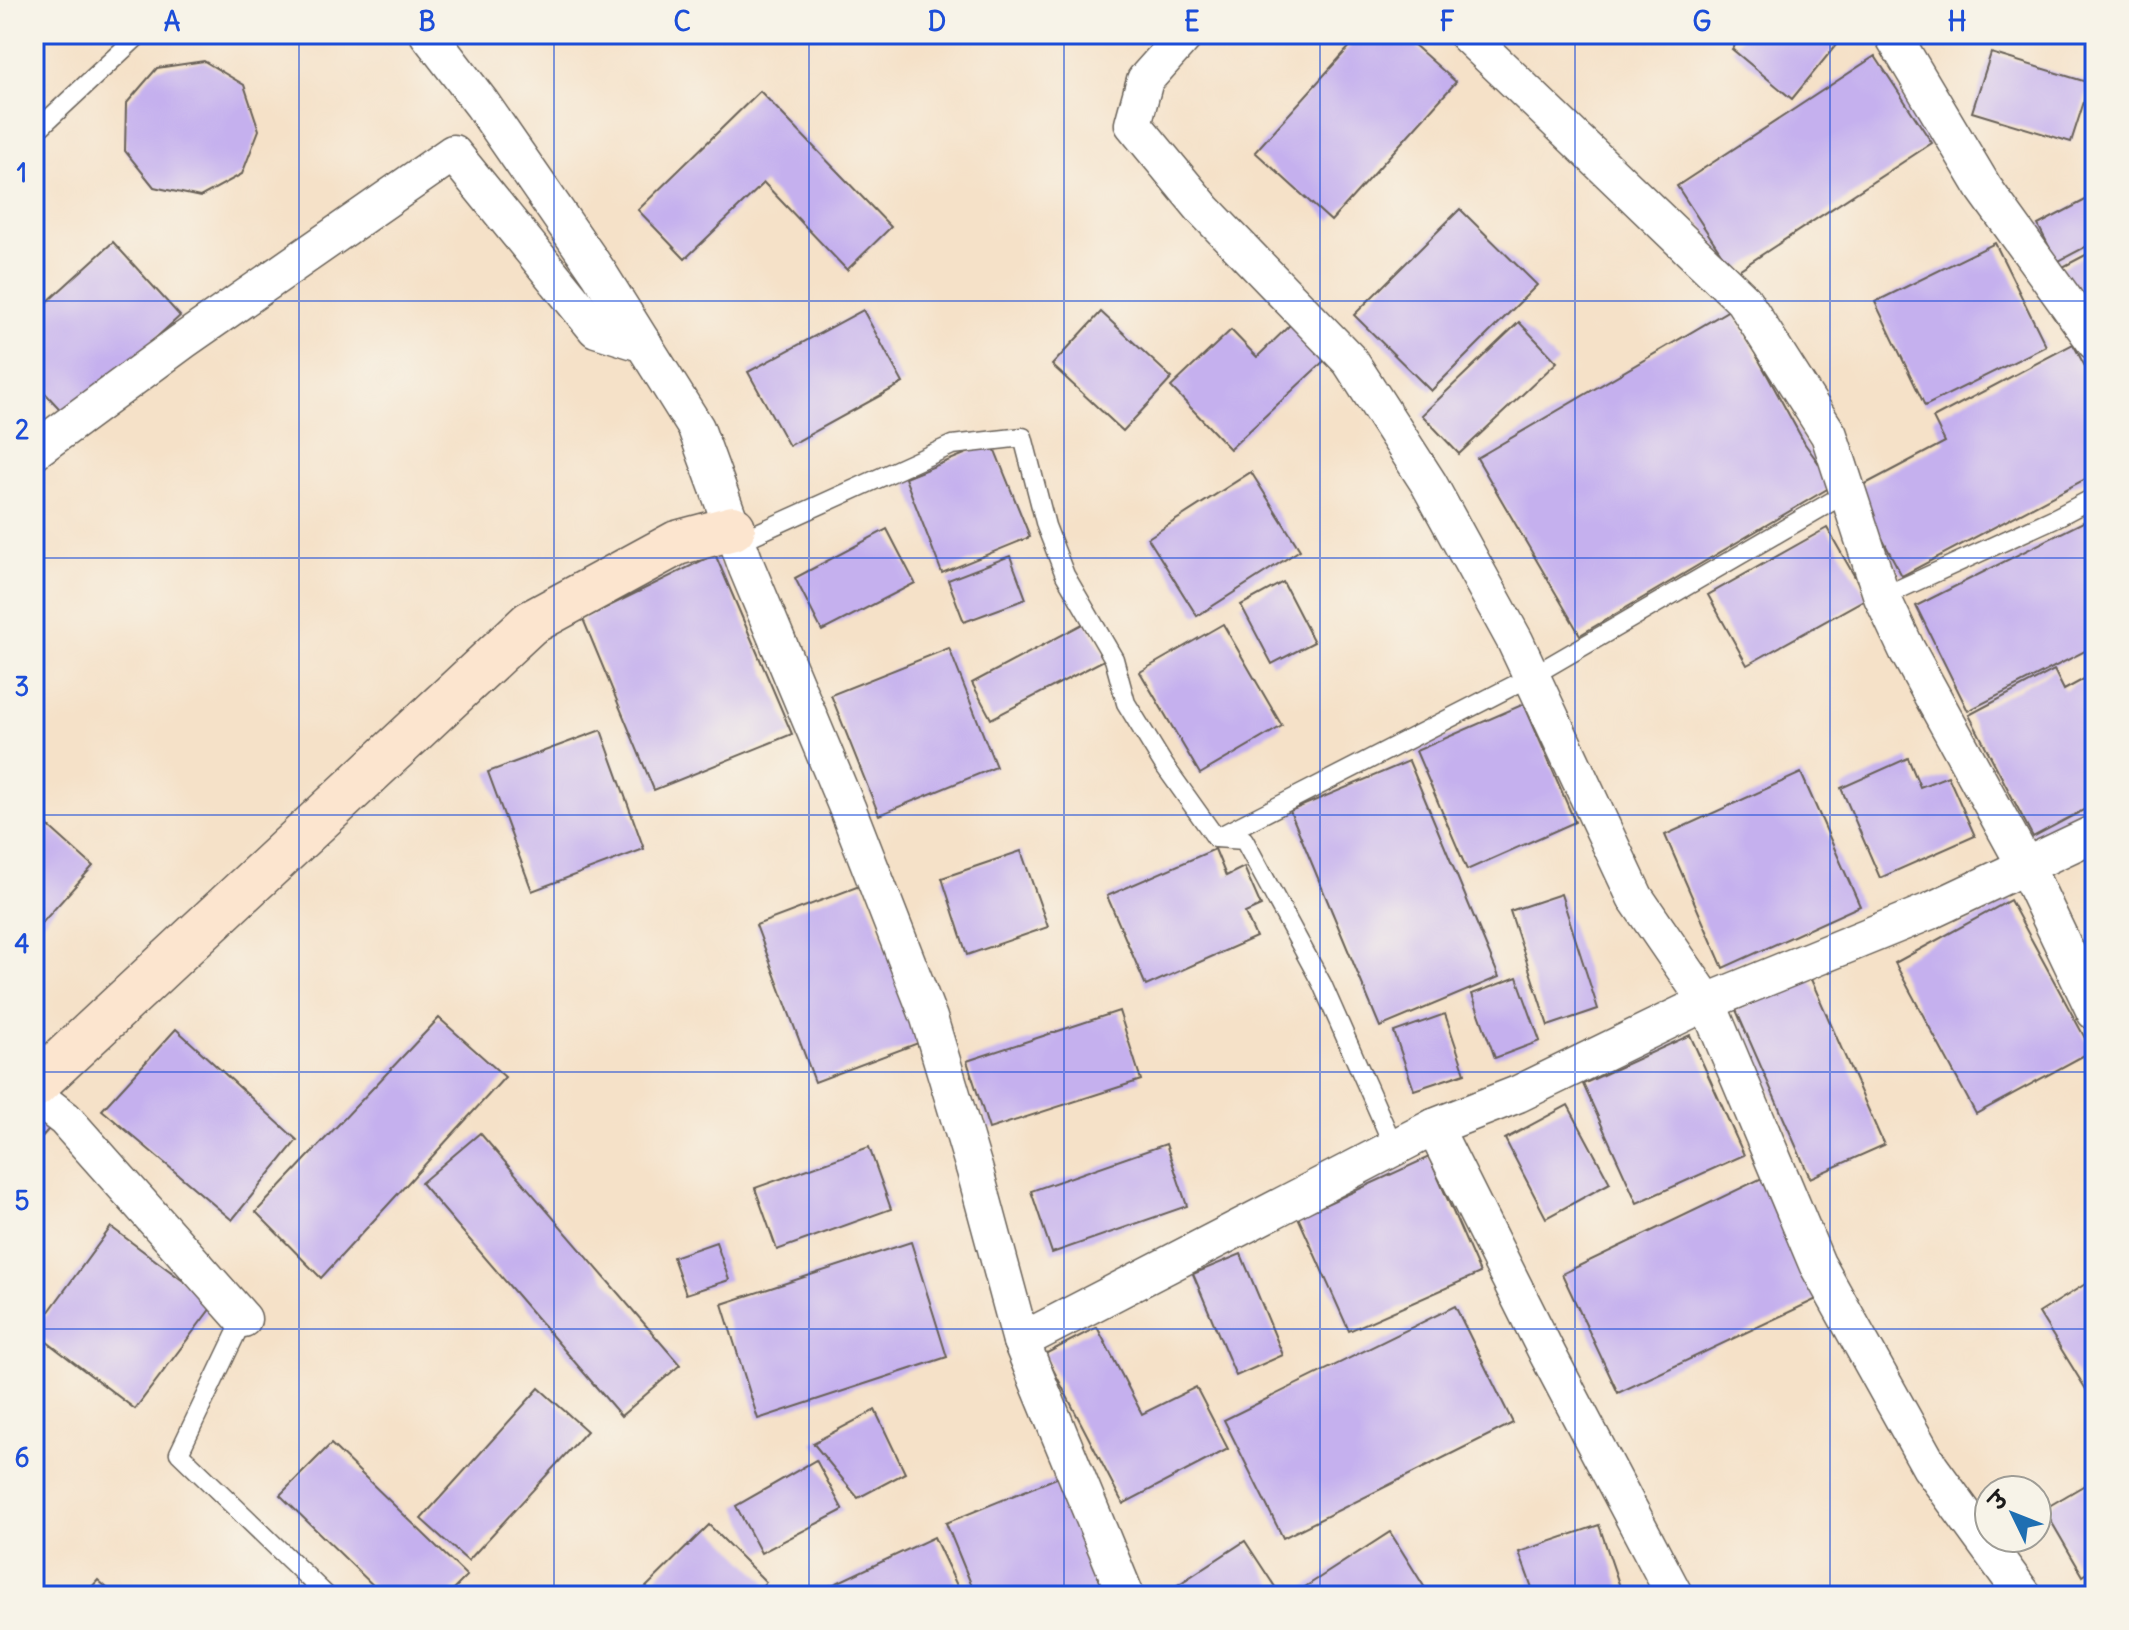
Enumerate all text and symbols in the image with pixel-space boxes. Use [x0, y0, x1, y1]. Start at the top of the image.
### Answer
text: A [164, 5, 181, 38]
text: B [418, 5, 436, 38]
text: C [673, 5, 691, 38]
text: D [928, 5, 946, 38]
text: E [1184, 5, 1200, 38]
text: F [1440, 5, 1455, 38]
text: G [1693, 5, 1712, 38]
text: H [1948, 5, 1966, 38]
text: 1 [17, 156, 27, 189]
text: 2 [15, 413, 29, 446]
text: 3 [15, 670, 29, 703]
text: 4 [14, 927, 30, 960]
text: 5 [15, 1184, 30, 1217]
text: 6 [14, 1441, 30, 1474]
north arrow [1973, 1474, 2053, 1554]
text: उ [1982, 1484, 2015, 1517]

